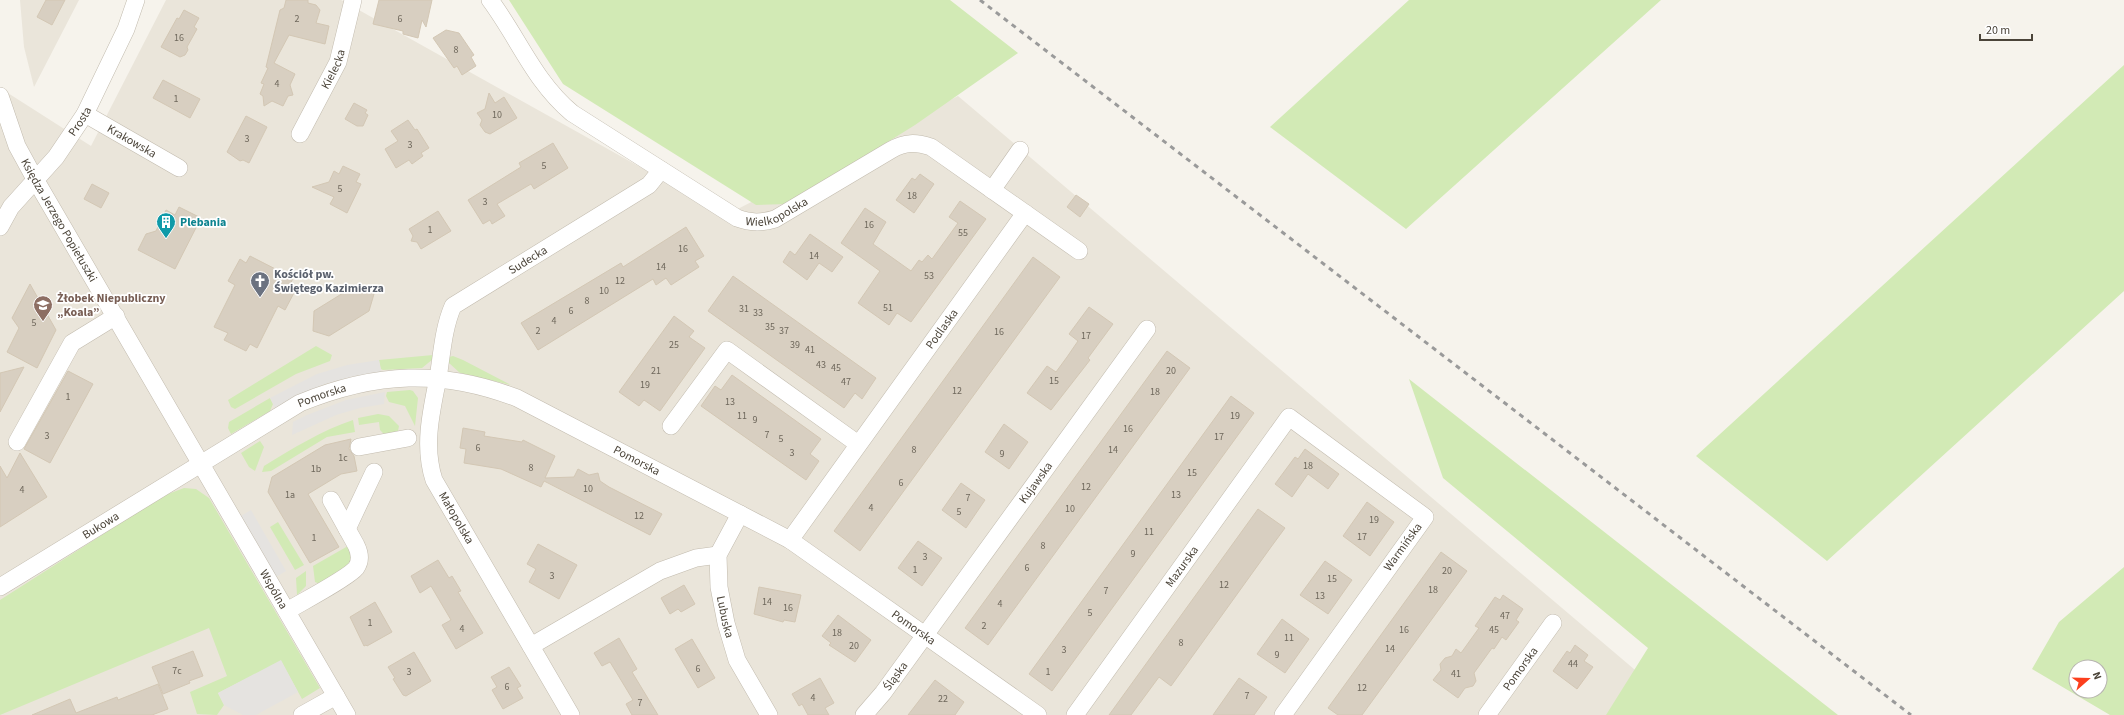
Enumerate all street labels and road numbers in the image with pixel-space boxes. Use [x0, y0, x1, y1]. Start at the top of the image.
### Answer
street label: Kielecka [317, 48, 349, 92]
street label: Prosta [64, 104, 96, 139]
street label: Krakowska [104, 120, 160, 162]
street label: Księdza Jerzego Popiełuszki [17, 155, 102, 285]
street label: Wielkopolska [744, 193, 811, 231]
street label: Sudecka [505, 241, 551, 278]
street label: Podlaska [921, 305, 962, 352]
street label: Pomorska [295, 379, 348, 412]
street label: Pomorska [611, 441, 663, 480]
street label: Kujawska [1015, 458, 1057, 507]
street label: Małopolska [434, 489, 478, 547]
street label: Bukowa [79, 508, 122, 543]
street label: Warmińska [1380, 519, 1426, 575]
street label: Mazurska [1161, 542, 1202, 591]
street label: Wspólna [256, 566, 292, 612]
street label: Lubuska [712, 594, 738, 640]
street label: Pomorska [888, 606, 939, 649]
street label: Pomorska [1499, 643, 1542, 694]
street label: Śląska [879, 658, 912, 694]

